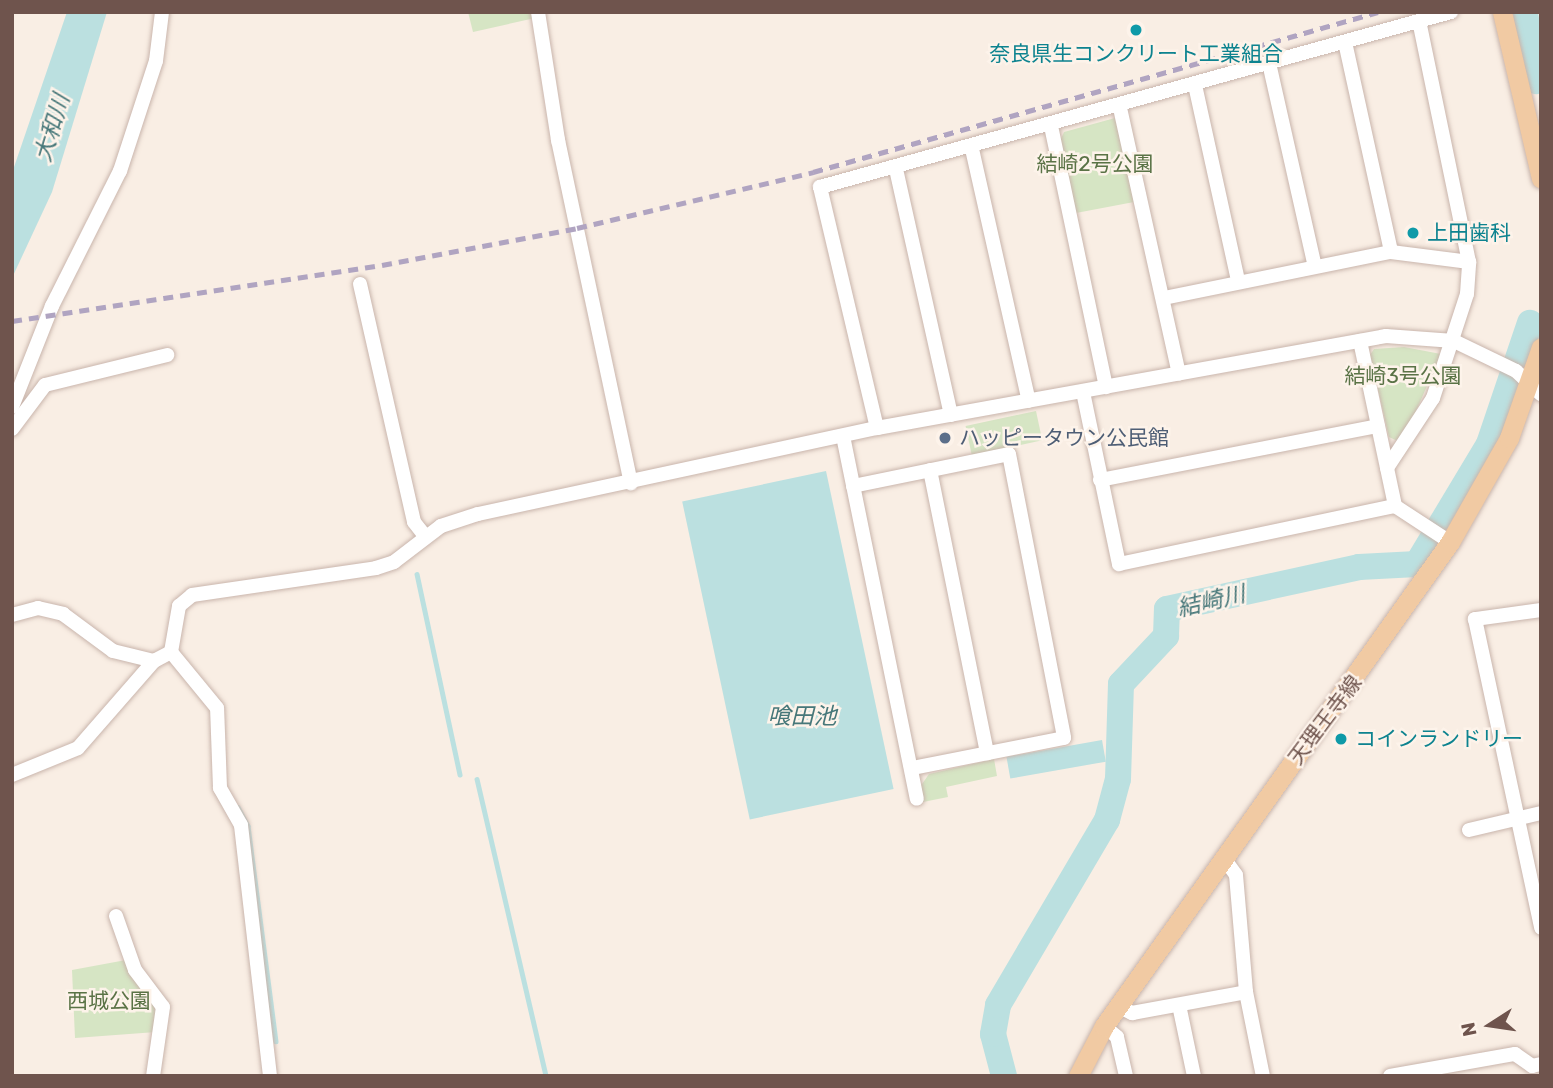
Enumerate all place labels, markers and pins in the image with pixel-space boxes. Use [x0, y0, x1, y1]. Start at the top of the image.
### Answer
marker: 奈良県生コンクリート工業組合 [1128, 22, 1144, 38]
place label: 奈良県生コンクリート工業組合 [989, 41, 1283, 67]
place label: 上田歯科 [1427, 220, 1511, 246]
marker: 上田歯科 [1405, 225, 1421, 241]
place label: ハッピータウン公民館 [959, 425, 1169, 451]
marker: ハッピータウン公民館 [937, 430, 953, 446]
place label: コインランドリー [1355, 726, 1523, 752]
marker: コインランドリー [1333, 731, 1349, 747]

